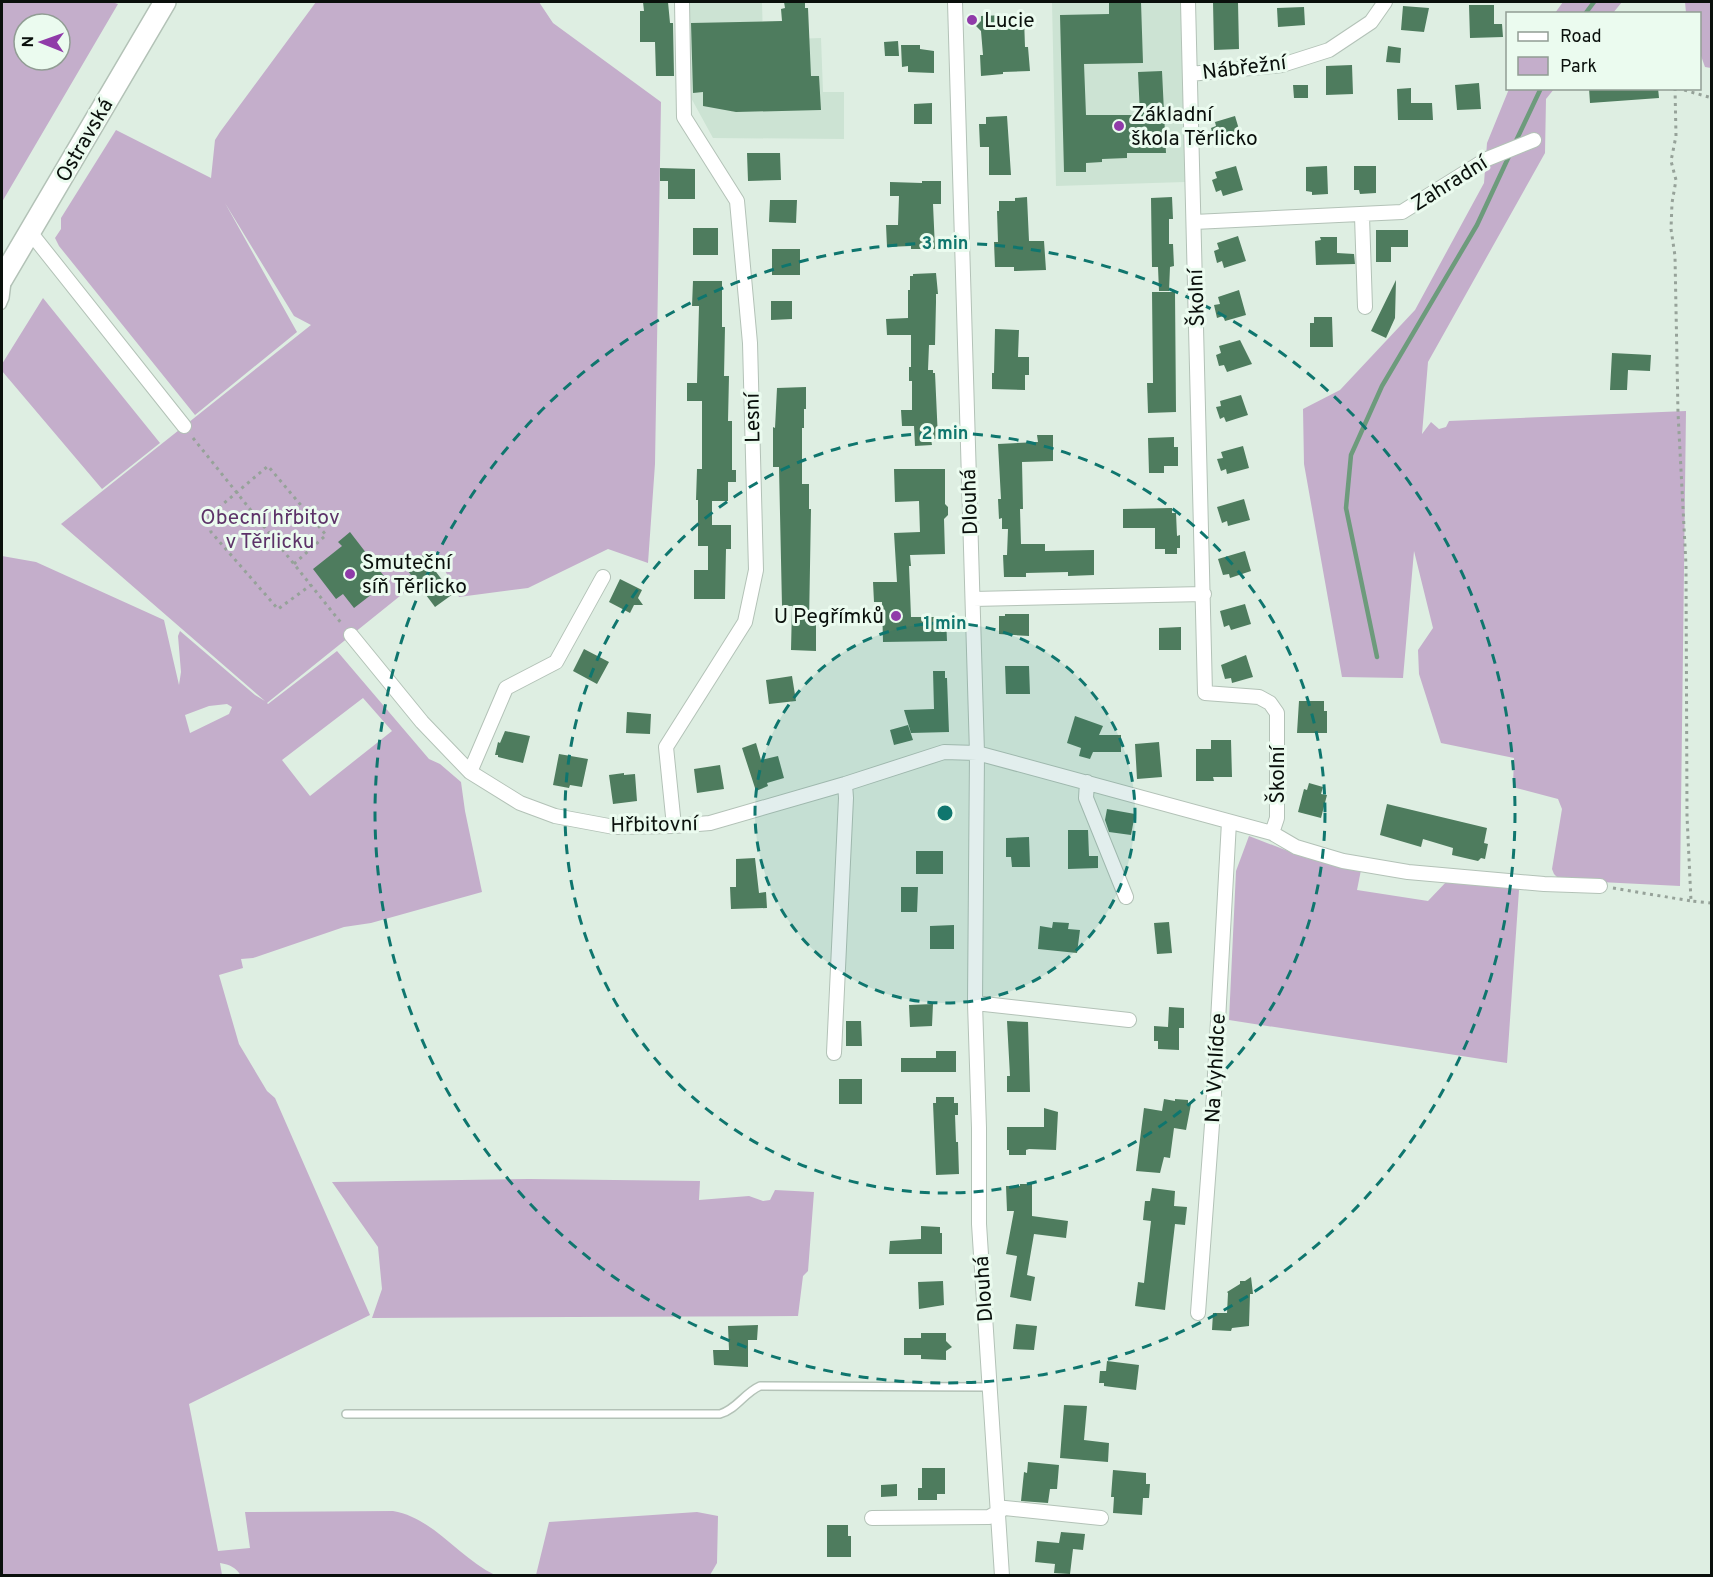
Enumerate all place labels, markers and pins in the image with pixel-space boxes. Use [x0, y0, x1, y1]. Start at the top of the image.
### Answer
place label: Lucie [984, 8, 1035, 35]
marker: Lucie [965, 13, 979, 27]
place label: Základní škola Těrlicko [1131, 102, 1258, 153]
marker: Základní škola Těrlicko [1112, 119, 1126, 133]
place label: Smuteční síň Těrlicko [362, 550, 467, 601]
marker: Smuteční síň Těrlicko [343, 567, 357, 581]
place label: U Pegřímků [774, 604, 884, 631]
marker: U Pegřímků [889, 609, 903, 623]
centre of rings [935, 803, 955, 823]

